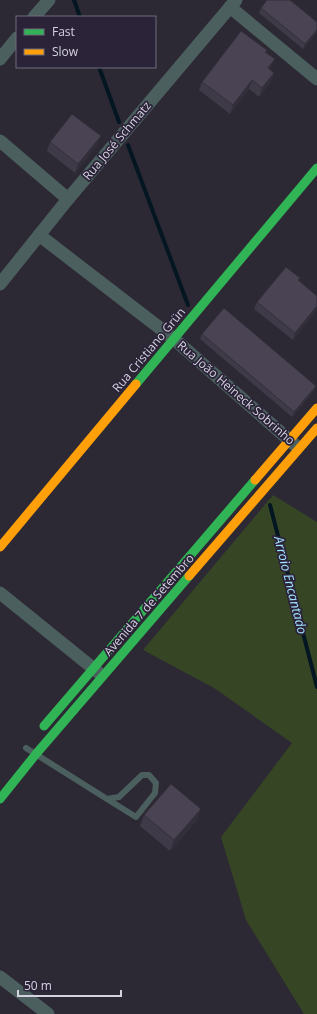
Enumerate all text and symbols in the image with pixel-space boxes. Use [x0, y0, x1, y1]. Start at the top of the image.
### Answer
legend [16, 16, 156, 68]
text: Fast [52, 23, 75, 40]
text: Slow [52, 43, 79, 60]
street label: Rua José Schmatz [79, 97, 155, 184]
street label: Rua Cristiano Grün [108, 304, 189, 396]
street label: Rua João Heineck Sobrinho [174, 337, 299, 449]
water label: Arroio Encantado [270, 533, 312, 636]
street label: Avenida 7 de Setembro [100, 550, 198, 659]
scale bar [18, 972, 121, 998]
text: 50 m [24, 977, 52, 994]

